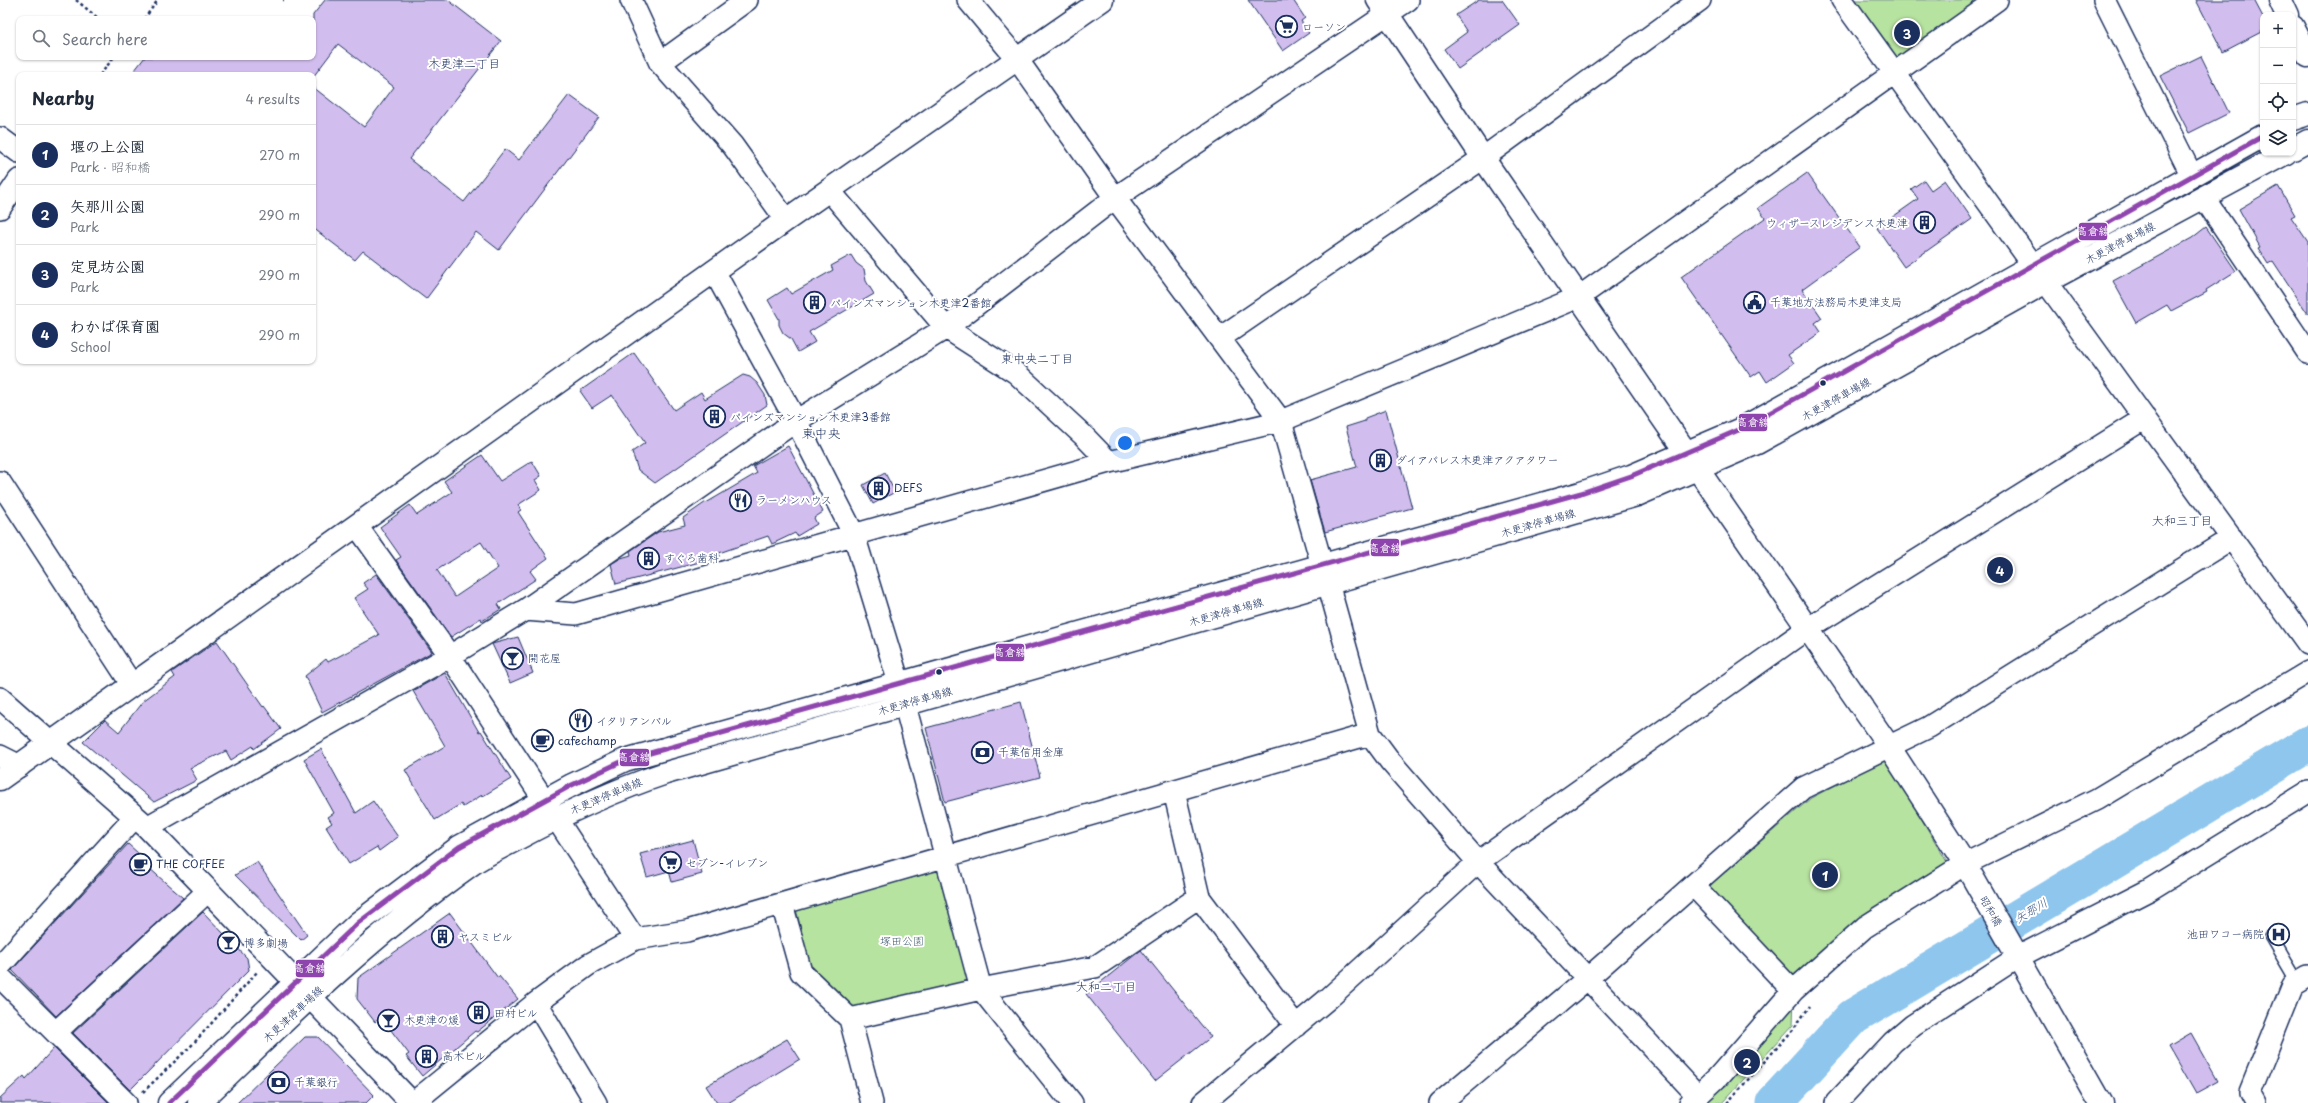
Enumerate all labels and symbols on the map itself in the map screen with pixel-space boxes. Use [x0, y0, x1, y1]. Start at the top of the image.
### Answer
supermarket icon: ローソン [1273, 14, 1299, 40]
place label: ローソン [1302, 18, 1346, 35]
pin: 3 [1894, 18, 1920, 48]
district label: 木更津二丁目 [428, 54, 500, 72]
building icon: ウィザースレジデンス木更津 [1911, 210, 1937, 236]
place label: ウィザースレジデンス木更津 [1766, 214, 1908, 231]
street label: 木更津停車場線 [2082, 217, 2158, 268]
text: 高倉線 [2077, 222, 2110, 239]
line badge: 高倉線 [2078, 222, 2108, 241]
public building icon: 千葉地方法務局木更津支局 [1742, 289, 1768, 315]
building icon: パインズマンション木更津2番館 [801, 290, 827, 316]
place label: 千葉地方法務局木更津支局 [1770, 293, 1902, 310]
place label: パインズマンション木更津2番館 [830, 294, 991, 311]
district label: 東中央二丁目 [1001, 349, 1073, 367]
street label: 木更津停車場線 [1798, 372, 1874, 425]
unlabelled marker [1818, 378, 1828, 388]
building icon: パインズマンション木更津3番館 [701, 404, 727, 430]
place label: パインズマンション木更津3番館 [730, 408, 891, 425]
text: 高倉線 [1737, 413, 1770, 430]
line badge: 高倉線 [1738, 413, 1768, 432]
district label: 東中央 [801, 423, 841, 442]
your location [1115, 433, 1135, 453]
building icon: ダイアパレス木更津アクアタワー [1367, 447, 1393, 473]
place label: ダイアパレス木更津アクアタワー [1396, 451, 1558, 468]
building icon: DEFS [866, 475, 892, 501]
place label: DEFS [894, 479, 922, 496]
restaurant icon: ラーメンハウス [727, 487, 753, 513]
place label: ラーメンハウス [756, 491, 832, 508]
street label: 木更津停車場線 [1499, 504, 1577, 541]
district label: 大和三丁目 [2152, 511, 2212, 529]
line badge: 高倉線 [1370, 538, 1400, 557]
text: 高倉線 [1369, 539, 1402, 556]
building icon: すぐろ歯科 [636, 545, 662, 571]
place label: すぐろ歯科 [664, 549, 719, 566]
pin: 4 [1987, 555, 2013, 585]
street label: 木更津停車場線 [1187, 593, 1265, 630]
text: 高倉線 [994, 643, 1027, 660]
line badge: 高倉線 [995, 643, 1025, 662]
bar icon: 開花屋 [500, 645, 526, 671]
place label: 開花屋 [528, 649, 561, 666]
unlabelled marker [934, 667, 944, 677]
street label: 木更津停車場線 [876, 682, 954, 719]
restaurant icon: イタリアンバル [568, 708, 594, 734]
place label: イタリアンバル [596, 712, 672, 729]
cafe icon: cafechamp [530, 728, 556, 754]
place label: cafechamp [558, 732, 617, 749]
bank icon: 千葉信用金庫 [970, 739, 996, 765]
place label: 千葉信用金庫 [998, 743, 1064, 760]
text: 高倉線 [618, 748, 651, 765]
line badge: 高倉線 [619, 748, 650, 767]
street label: 木更津停車場線 [567, 773, 645, 818]
supermarket icon: セブン-イレブン [658, 850, 684, 876]
cafe icon: THE COFFEE [128, 851, 154, 877]
place label: セブン-イレブン [686, 854, 768, 871]
place label: THE COFFEE [156, 855, 225, 872]
pin: 1 [1812, 860, 1838, 890]
street label: 昭和橋 [1976, 892, 2007, 929]
water label: 矢那川 [2010, 893, 2051, 927]
hospital icon: 池田ワコー病院 [2266, 921, 2292, 947]
building icon: ヤスミビル [429, 924, 455, 950]
place label: 池田ワコー病院 [2187, 925, 2264, 942]
place label: ヤスミビル [458, 928, 513, 945]
bar icon: 博多劇場 [216, 930, 242, 956]
park label: 塚田公園 [880, 932, 924, 949]
place label: 博多劇場 [244, 934, 288, 951]
text: 高倉線 [294, 959, 327, 976]
line badge: 高倉線 [295, 959, 325, 978]
district label: 大和二丁目 [1076, 977, 1136, 995]
street label: 木更津停車場線 [259, 981, 327, 1046]
building icon: 田村ビル [465, 1000, 491, 1026]
place label: 田村ビル [494, 1004, 538, 1021]
bar icon: 木更津の煖 [375, 1007, 401, 1033]
place label: 木更津の煖 [404, 1011, 459, 1028]
building icon: 高木ビル [414, 1043, 440, 1069]
place label: 高木ビル [442, 1047, 486, 1064]
pin: 2 [1734, 1047, 1760, 1077]
bank icon: 千葉銀行 [265, 1069, 291, 1095]
place label: 千葉銀行 [294, 1073, 338, 1090]

